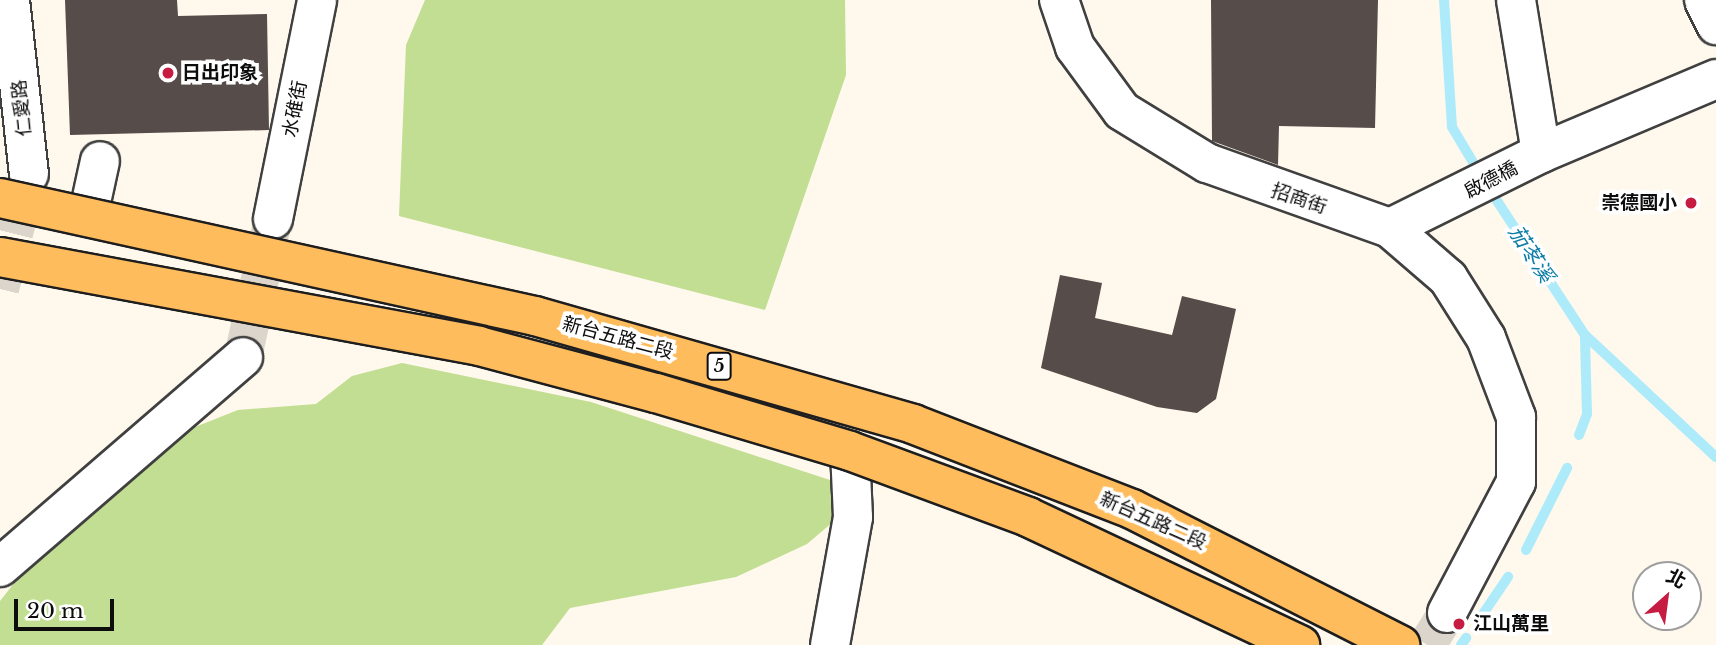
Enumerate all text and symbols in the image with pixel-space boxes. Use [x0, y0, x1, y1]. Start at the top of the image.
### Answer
place label: 日出印象 [182, 62, 258, 84]
marker: 日出印象 [160, 65, 176, 81]
street label: 仁愛路 [8, 78, 36, 138]
street label: 水碓街 [278, 79, 312, 139]
street label: 啟德橋 [1460, 157, 1522, 203]
street label: 招商街 [1268, 179, 1330, 219]
place label: 崇德國小 [1601, 192, 1677, 214]
marker: 崇德國小 [1683, 195, 1699, 211]
water label: 茄苳溪 [1503, 221, 1559, 287]
street label: 新台五路二段 [560, 312, 676, 364]
road number: 5 [705, 352, 733, 380]
street label: 新台五路二段 [1096, 487, 1210, 555]
north arrow [1632, 561, 1702, 631]
text: 北 [1662, 564, 1690, 593]
scale bar [18, 586, 117, 630]
text: 20 m [27, 598, 84, 624]
place label: 江山萬里 [1473, 613, 1549, 635]
marker: 江山萬里 [1451, 616, 1467, 632]

